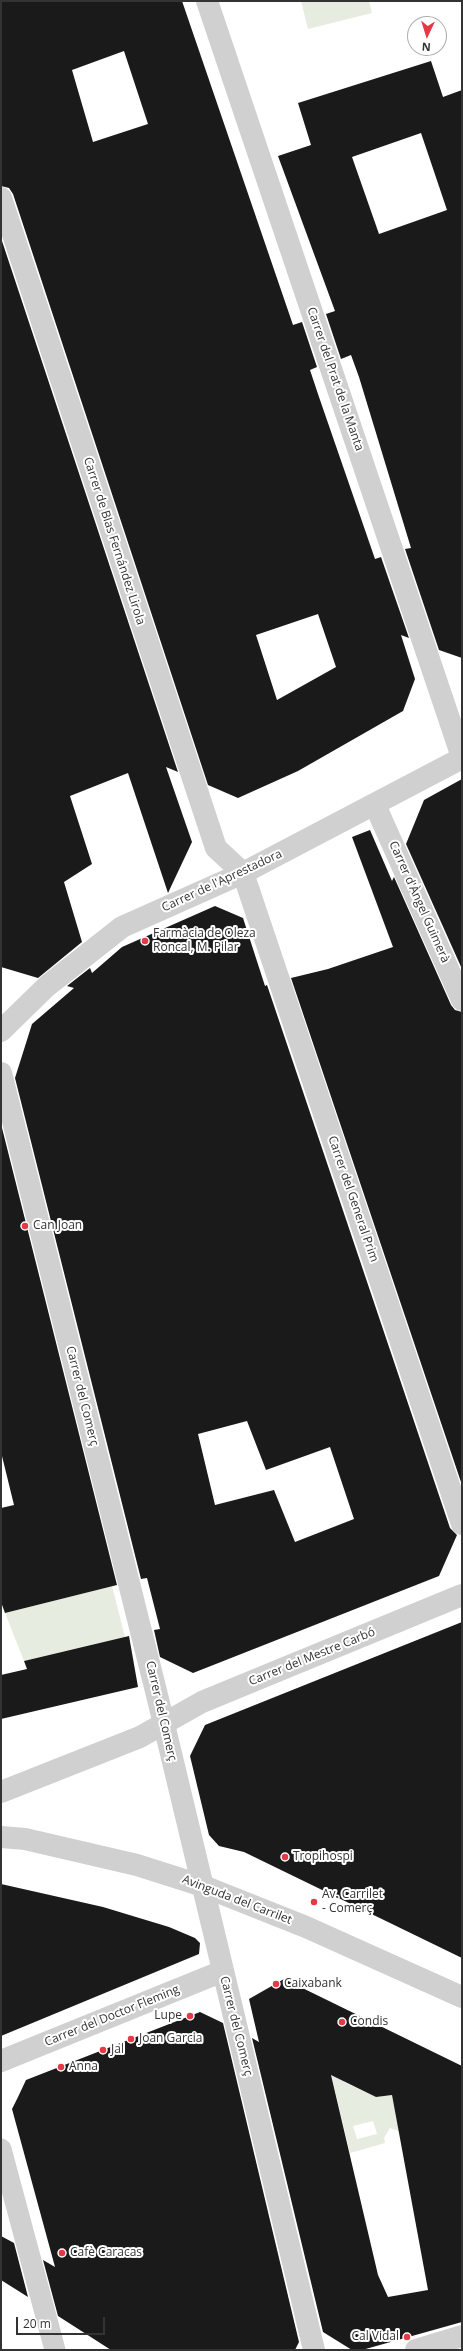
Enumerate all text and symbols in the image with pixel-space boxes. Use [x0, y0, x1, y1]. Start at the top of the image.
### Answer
north arrow [407, 16, 447, 56]
text: N [421, 40, 431, 55]
street label: Carrer del Prat de la Manta [304, 305, 366, 453]
street label: Carrer de Blas Fernández Lirola [80, 455, 148, 627]
street label: Carrer d'Àngel Guimerà [386, 839, 452, 965]
street label: Carrer de l'Aprestadora [160, 847, 284, 915]
place label: Farmàcia de Oleza Roncal, M. Pilar [153, 927, 256, 955]
marker: Farmàcia de Oleza Roncal, M. Pilar [140, 936, 150, 946]
street label: Carrer del General Prim [325, 1134, 381, 1264]
place label: Can Joan [33, 1219, 82, 1233]
marker: Can Joan [20, 1221, 30, 1231]
street label: Carrer del Comerç [63, 1345, 101, 1447]
street label: Carrer del Mestre Carbó [247, 1625, 377, 1689]
street label: Carrer del Comerç [142, 1660, 180, 1762]
place label: Tropihospi [293, 1850, 353, 1864]
marker: Tropihospi [280, 1852, 290, 1862]
street label: Avinguda del Carrilet [180, 1872, 294, 1928]
place label: Av. Carrilet - Comerç [322, 1888, 383, 1916]
marker: Av. Carrilet - Comerç [309, 1897, 319, 1907]
street label: Carrer del Comerç [217, 1975, 255, 2077]
place label: Caixabank [284, 1977, 342, 1991]
marker: Caixabank [271, 1979, 281, 1989]
street label: Carrer del Doctor Fleming [42, 1982, 182, 2050]
place label: Lupe [154, 2009, 182, 2023]
marker: Lupe [185, 2011, 195, 2021]
place label: Condis [350, 2015, 388, 2029]
marker: Condis [337, 2017, 347, 2027]
place label: Joan Garcia [139, 2032, 202, 2046]
marker: Joan Garcia [126, 2034, 136, 2044]
place label: Jal [111, 2043, 124, 2057]
marker: Jal [98, 2045, 108, 2055]
place label: Anna [69, 2060, 98, 2074]
marker: Anna [56, 2062, 66, 2072]
place label: Cafè Caracas [70, 2246, 142, 2260]
marker: Cafè Caracas [57, 2248, 67, 2258]
scale bar [18, 2309, 107, 2335]
text: 20 m [23, 2315, 51, 2332]
place label: Cal Vidal [351, 2330, 399, 2344]
marker: Cal Vidal [402, 2332, 412, 2342]

